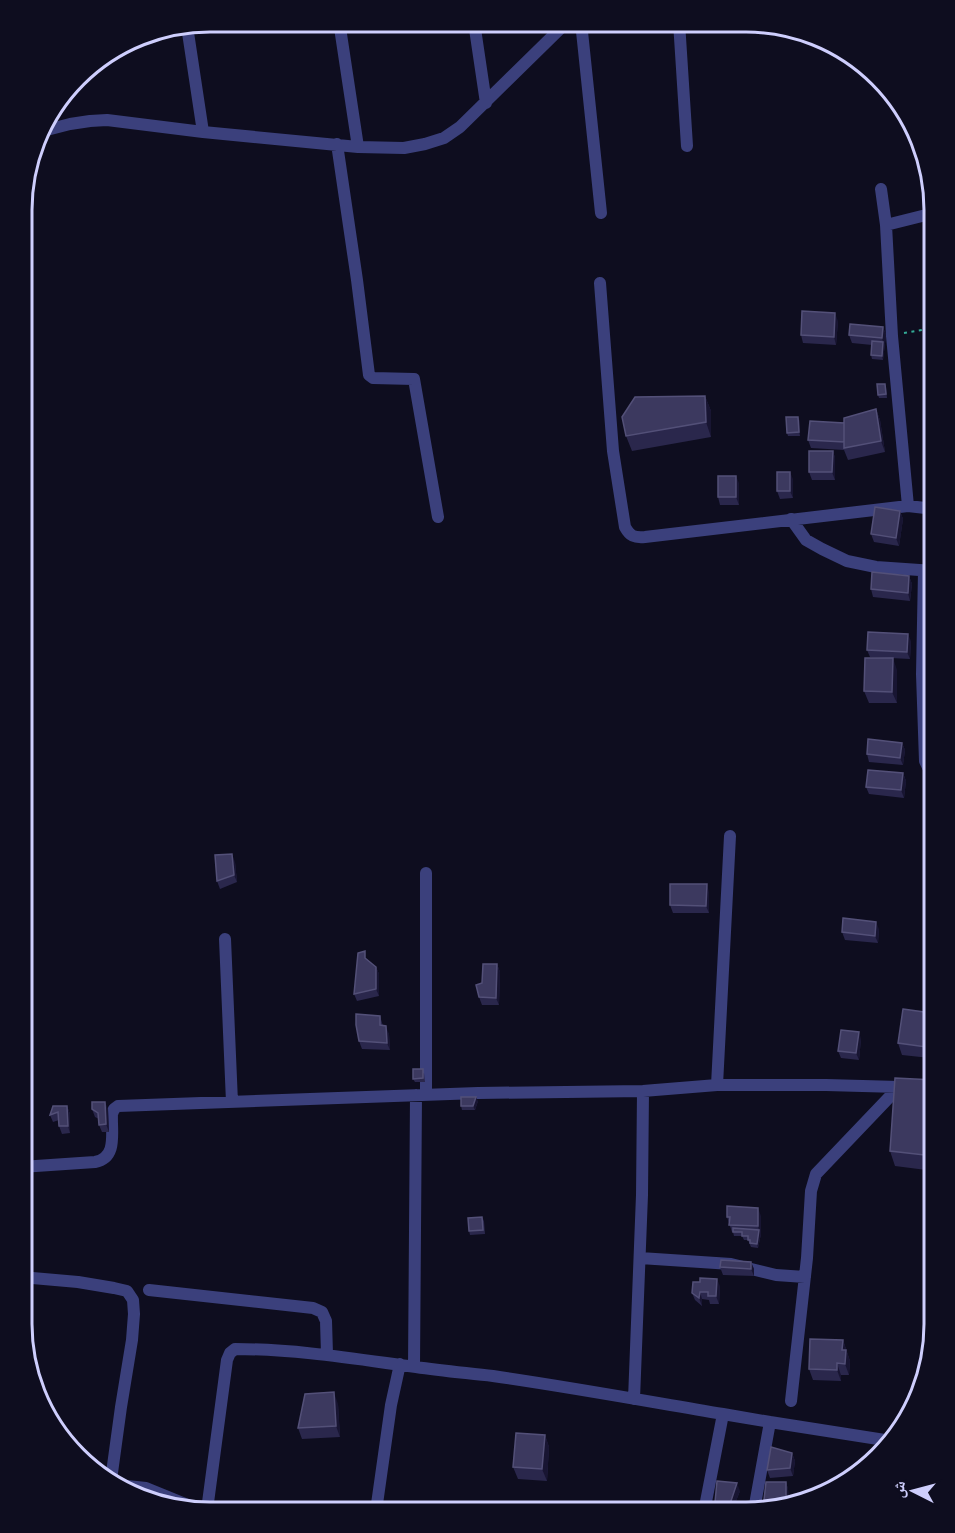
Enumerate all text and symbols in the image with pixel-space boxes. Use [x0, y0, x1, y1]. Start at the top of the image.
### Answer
north arrow [883, 1461, 943, 1521]
text: ش [888, 1480, 909, 1499]

